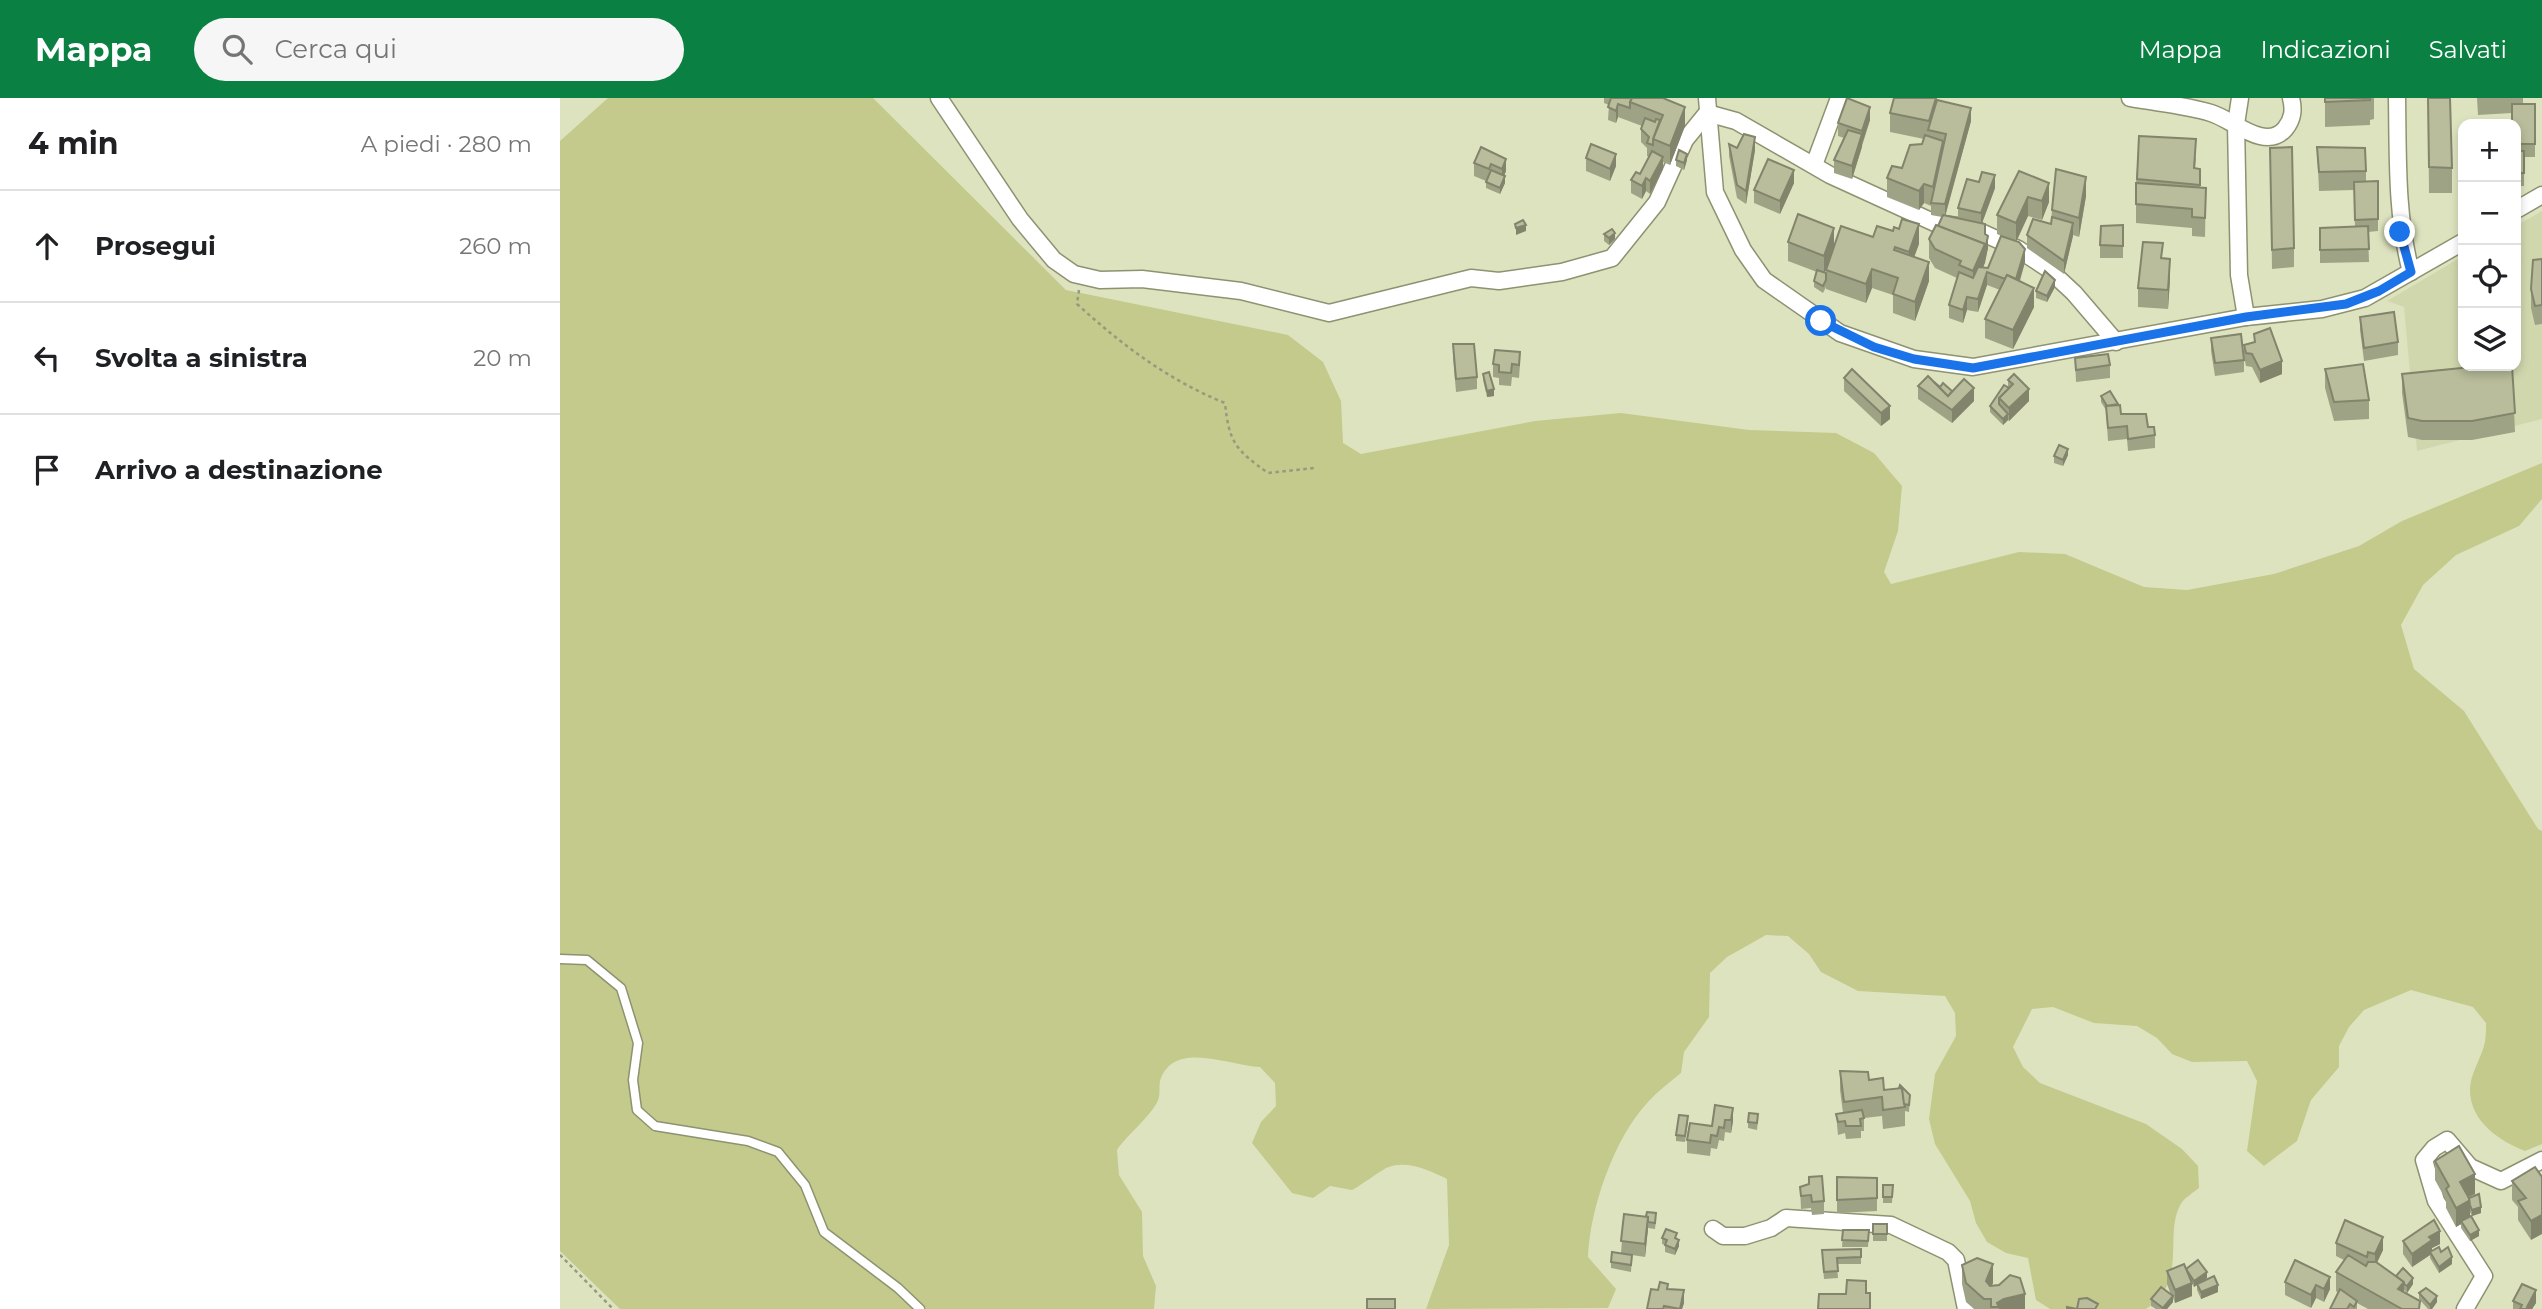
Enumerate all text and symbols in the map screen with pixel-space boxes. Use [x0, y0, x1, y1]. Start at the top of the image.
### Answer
search box [194, 18, 684, 81]
text: Mappa [35, 29, 152, 69]
icon: search [218, 30, 256, 68]
text: Cerca qui [274, 33, 397, 65]
text: Mappa [2139, 35, 2222, 64]
text: Indicazioni [2260, 35, 2391, 64]
text: Salvati [2429, 35, 2507, 64]
map controls [2458, 119, 2521, 371]
button: + [2458, 119, 2521, 182]
text: 4 min [28, 125, 118, 162]
text: A piedi · 280 m [361, 130, 532, 158]
button: − [2458, 182, 2521, 245]
route end [2384, 216, 2415, 247]
icon: ahead [28, 227, 66, 265]
text: Prosegui [95, 230, 216, 262]
text: 260 m [459, 232, 532, 260]
button: locate [2458, 245, 2521, 308]
route start [1805, 305, 1836, 336]
button: layers [2458, 308, 2521, 371]
icon: left [28, 339, 66, 377]
text: Svolta a sinistra [95, 342, 308, 374]
text: 20 m [473, 344, 532, 372]
icon: arrive [28, 451, 66, 489]
text: Arrivo a destinazione [95, 454, 383, 486]

